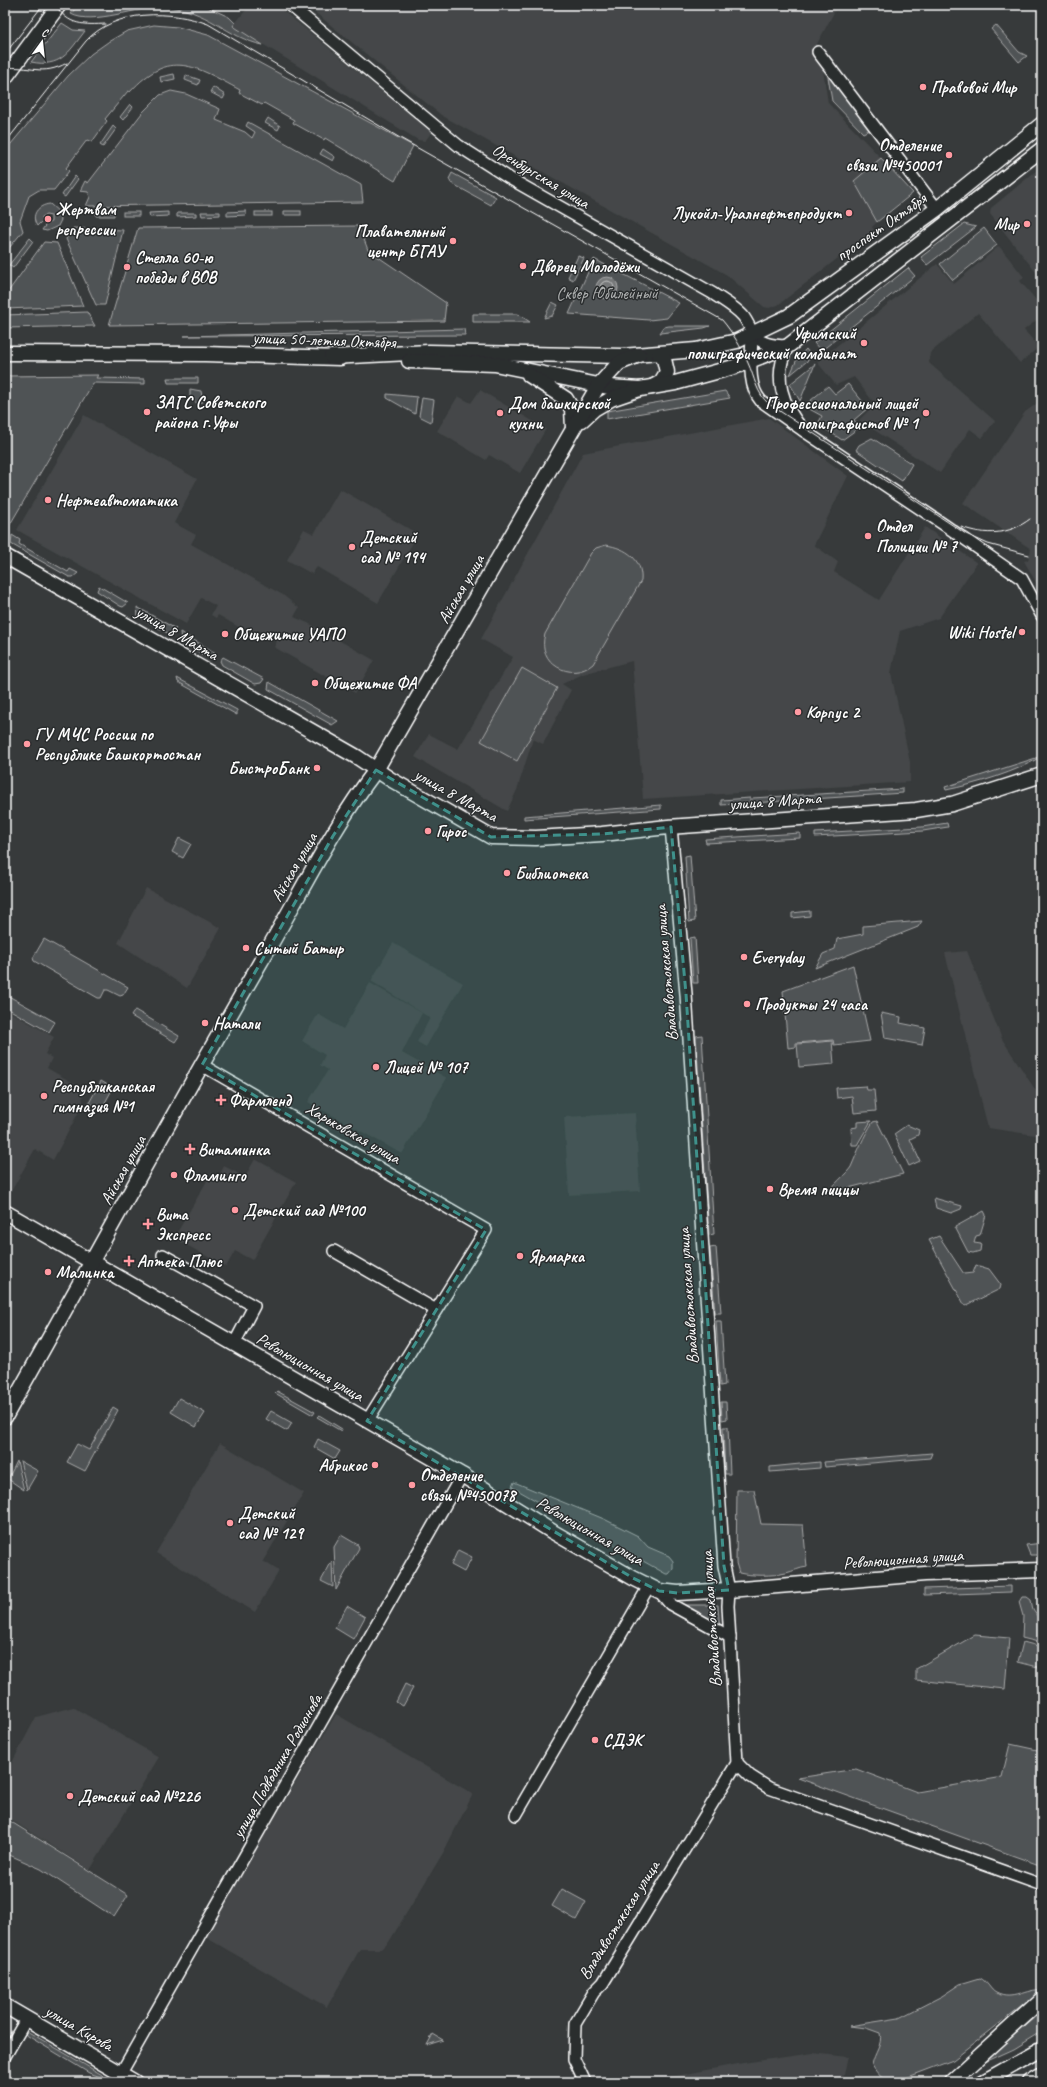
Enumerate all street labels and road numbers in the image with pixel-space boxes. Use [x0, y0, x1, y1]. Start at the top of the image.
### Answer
street label: Оренбургская улица [489, 139, 595, 214]
street label: проспект Октября [832, 187, 932, 266]
street label: улица 50-летия Октября [251, 327, 398, 353]
street label: Айская улица [433, 550, 490, 627]
street label: улица 8 Марта [131, 600, 223, 666]
street label: улица 8 Марта [410, 763, 502, 827]
street label: улица 8 Марта [727, 787, 823, 815]
street label: Айская улица [266, 828, 323, 905]
street label: Владивостокская улица [649, 902, 682, 1042]
street label: Харьковская улица [302, 1097, 405, 1169]
street label: Айская улица [95, 1131, 151, 1208]
street label: Владивостокская улица [673, 1225, 703, 1365]
street label: Революционная улица [253, 1328, 369, 1407]
street label: Революционная улица [533, 1492, 649, 1571]
street label: Революционная улица [842, 1544, 965, 1574]
street label: Владивостокская улица [696, 1548, 726, 1688]
street label: улица Подводника Родионова [227, 1689, 328, 1843]
street label: Владивостокская улица [574, 1855, 665, 1983]
street label: улица Кирова [40, 2000, 118, 2057]

